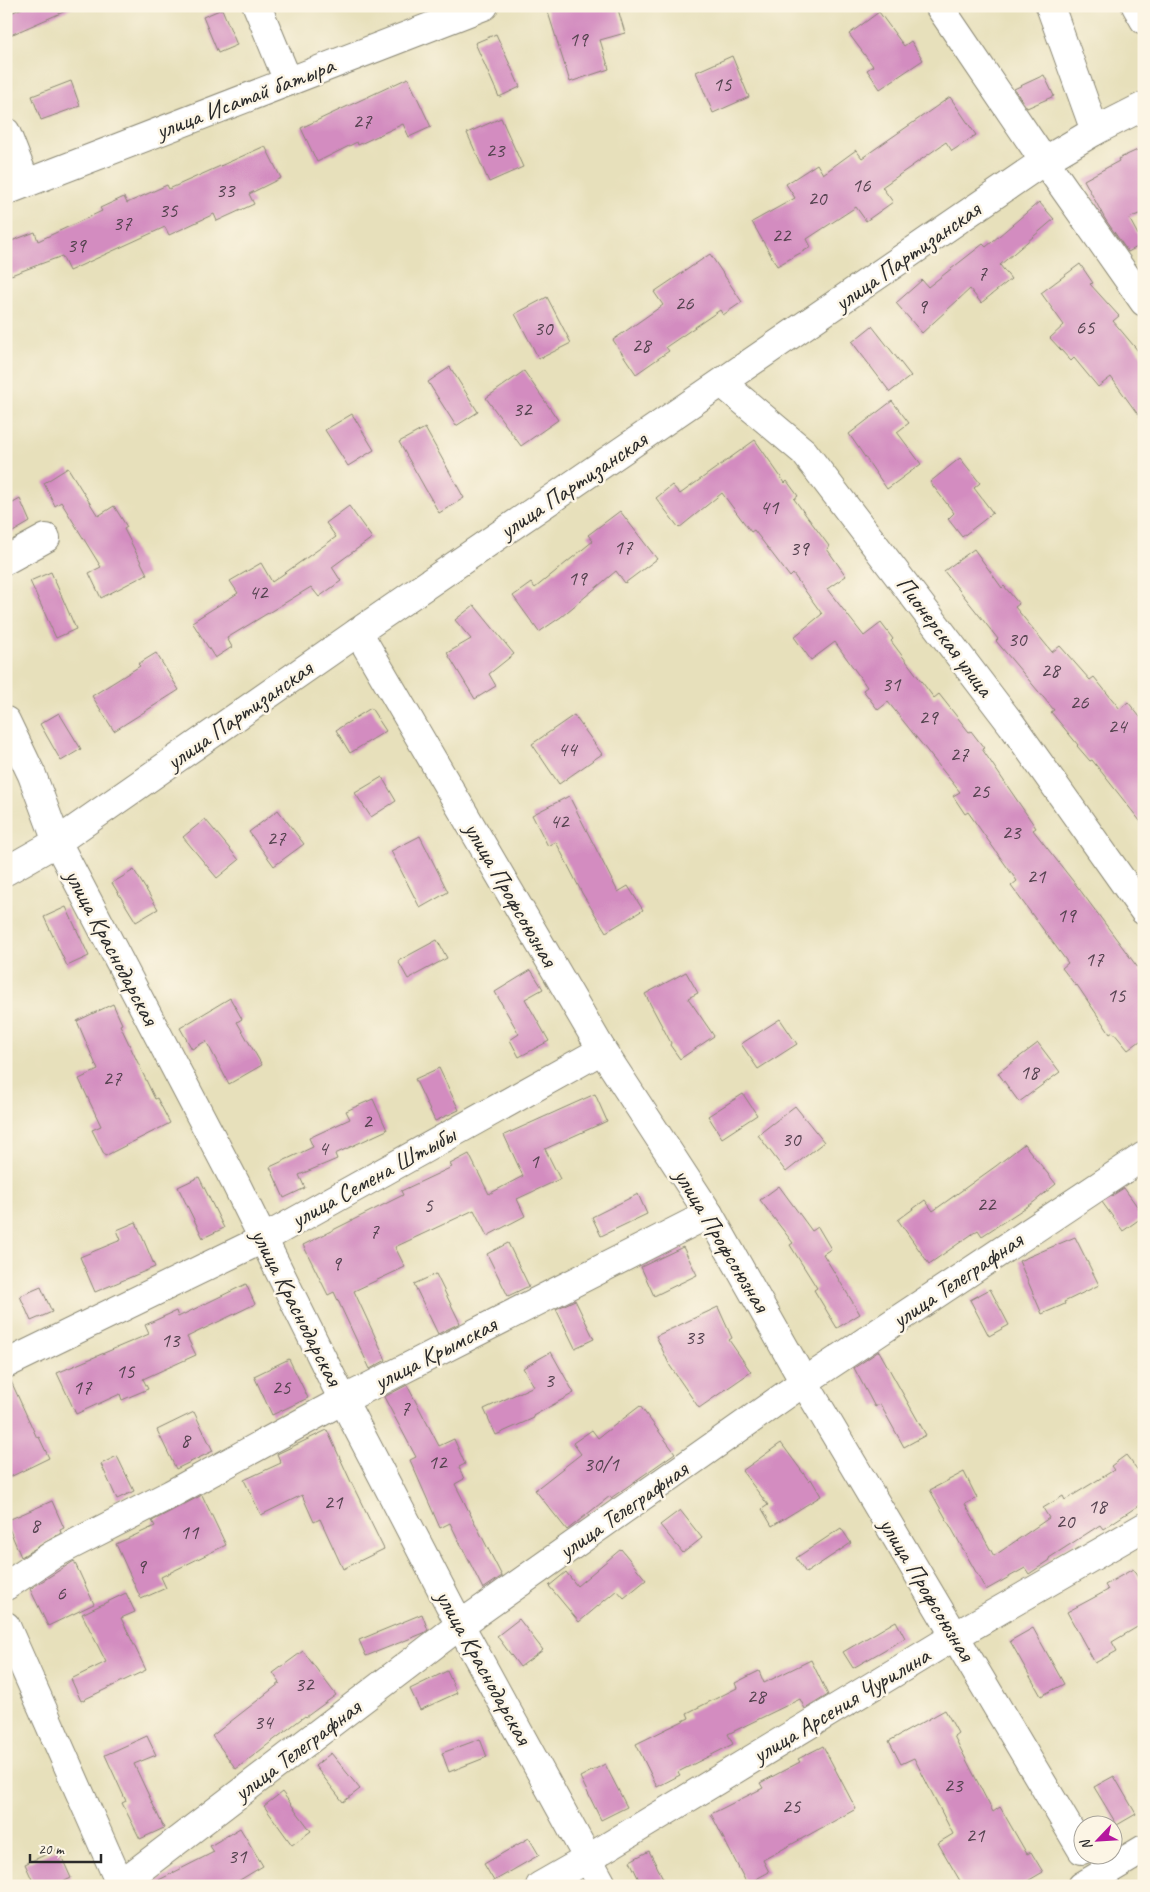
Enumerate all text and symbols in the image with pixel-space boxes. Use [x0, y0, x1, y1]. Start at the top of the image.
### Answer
house number: 19 [569, 26, 589, 52]
street label: улица Исатай батыра [150, 50, 340, 147]
house number: 15 [713, 71, 733, 97]
house number: 27 [353, 108, 373, 134]
house number: 23 [486, 137, 506, 163]
house number: 16 [852, 172, 871, 198]
house number: 33 [216, 177, 236, 203]
house number: 20 [808, 185, 828, 211]
street label: улица Партизанская [827, 194, 987, 319]
house number: 35 [159, 197, 179, 223]
house number: 37 [113, 210, 133, 236]
house number: 22 [772, 222, 792, 248]
house number: 39 [67, 232, 87, 258]
house number: 7 [977, 260, 988, 286]
house number: 26 [675, 290, 694, 316]
house number: 9 [917, 293, 928, 319]
house number: 65 [1076, 314, 1096, 340]
house number: 30 [534, 315, 554, 341]
house number: 28 [632, 332, 653, 358]
house number: 32 [513, 396, 533, 422]
street label: улица Партизанская [492, 424, 654, 546]
house number: 41 [760, 494, 780, 520]
house number: 17 [614, 534, 634, 560]
house number: 39 [790, 535, 810, 561]
house number: 19 [568, 565, 588, 591]
street label: Пионерская улица [890, 570, 1001, 703]
house number: 42 [249, 579, 269, 605]
house number: 30 [1008, 626, 1028, 652]
street label: улица Партизанская [159, 653, 319, 778]
house number: 28 [1041, 657, 1062, 683]
house number: 31 [882, 671, 902, 697]
house number: 26 [1070, 689, 1089, 715]
house number: 29 [919, 704, 939, 730]
house number: 24 [1108, 713, 1129, 739]
house number: 44 [558, 736, 579, 762]
house number: 27 [950, 741, 970, 767]
house number: 25 [971, 778, 991, 804]
house number: 42 [550, 808, 570, 834]
street label: улица Профсоюзная [457, 815, 565, 973]
house number: 23 [1002, 819, 1022, 845]
house number: 27 [267, 825, 287, 851]
street label: улица Краснодарская [57, 862, 166, 1031]
house number: 21 [1027, 863, 1047, 889]
house number: 19 [1057, 902, 1077, 928]
house number: 17 [1085, 946, 1105, 972]
house number: 15 [1107, 982, 1127, 1008]
house number: 18 [1020, 1059, 1041, 1085]
house number: 27 [103, 1065, 123, 1091]
house number: 2 [362, 1108, 373, 1134]
street label: улица Семена Штыбы [284, 1118, 462, 1236]
house number: 30 [782, 1126, 802, 1152]
house number: 4 [318, 1135, 330, 1161]
house number: 1 [529, 1148, 540, 1174]
street label: улица Профсоюзная [666, 1161, 777, 1318]
house number: 22 [977, 1191, 997, 1217]
house number: 5 [423, 1192, 434, 1218]
house number: 7 [369, 1218, 380, 1244]
street label: улица Краснодарская [244, 1222, 350, 1392]
street label: улица Телеграфная [884, 1224, 1029, 1336]
house number: 9 [331, 1250, 342, 1276]
street label: улица Крымская [367, 1309, 503, 1398]
house number: 33 [685, 1324, 705, 1350]
house number: 13 [161, 1327, 181, 1353]
house number: 15 [116, 1358, 136, 1384]
house number: 3 [544, 1367, 555, 1393]
house number: 17 [73, 1374, 93, 1400]
house number: 25 [272, 1374, 292, 1400]
house number: 7 [400, 1395, 411, 1421]
house number: 8 [180, 1427, 192, 1453]
house number: 12 [428, 1449, 448, 1475]
house number: 30/1 [583, 1451, 620, 1477]
street label: улица Телеграфная [551, 1454, 695, 1567]
house number: 21 [324, 1489, 344, 1515]
house number: 18 [1088, 1493, 1109, 1519]
house number: 20 [1056, 1508, 1076, 1534]
street label: улица Профсоюзная [871, 1510, 982, 1667]
house number: 8 [30, 1512, 42, 1538]
house number: 11 [180, 1519, 200, 1545]
house number: 9 [136, 1553, 147, 1579]
house number: 6 [56, 1580, 66, 1606]
street label: улица Краснодарская [428, 1583, 540, 1751]
street label: улица Арсения Чурилина [745, 1640, 936, 1771]
house number: 32 [295, 1671, 315, 1697]
house number: 28 [747, 1683, 768, 1709]
street label: улица Телеграфная [226, 1692, 368, 1809]
house number: 34 [254, 1709, 275, 1735]
house number: 23 [944, 1772, 964, 1798]
house number: 25 [782, 1793, 802, 1819]
north arrow [1072, 1814, 1122, 1864]
house number: 21 [966, 1822, 986, 1848]
scale bar [30, 1832, 101, 1864]
text: N [1076, 1836, 1096, 1853]
text: 20 m [38, 1840, 65, 1859]
house number: 31 [228, 1843, 248, 1869]

